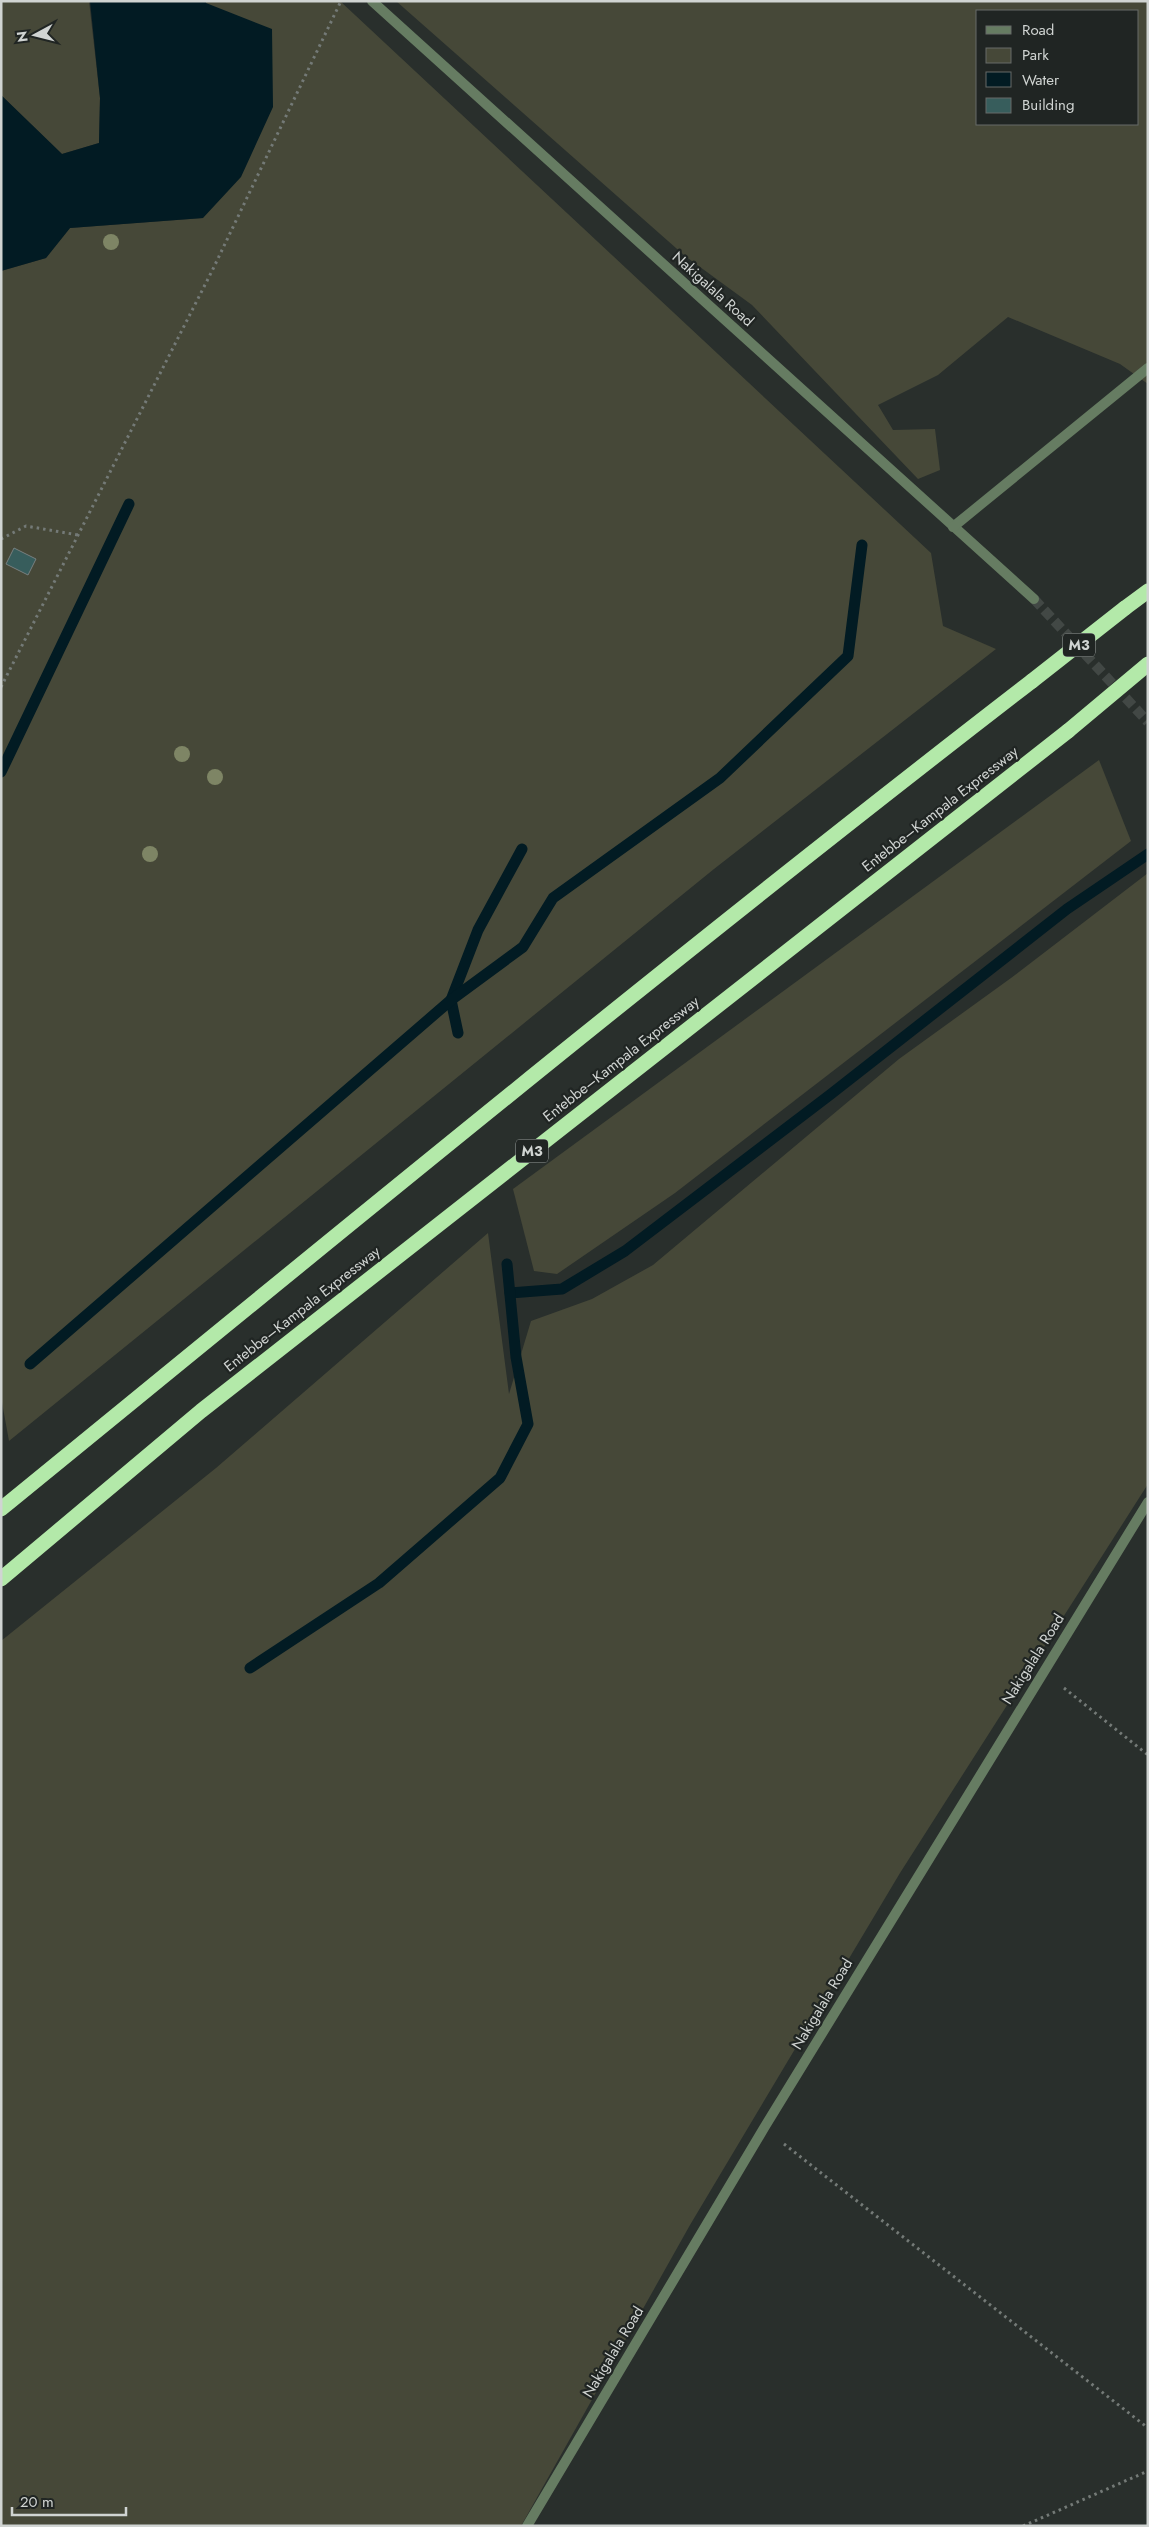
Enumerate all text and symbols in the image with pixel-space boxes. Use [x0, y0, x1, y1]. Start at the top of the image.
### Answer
north arrow [10, 10, 60, 60]
legend [976, 10, 1139, 125]
text: Road [1022, 19, 1054, 41]
text: N [11, 30, 33, 43]
text: Park [1022, 44, 1049, 66]
text: Water [1022, 69, 1060, 91]
text: Building [1022, 94, 1074, 116]
street label: Nakigalala Road [667, 246, 759, 332]
road number: M3 [1063, 634, 1095, 656]
street label: Entebbe–Kampala Expressway [857, 741, 1023, 877]
street label: Entebbe–Kampala Expressway [538, 991, 704, 1127]
road number: M3 [516, 1140, 548, 1162]
street label: Entebbe–Kampala Expressway [219, 1241, 385, 1377]
street label: Nakigalala Road [996, 1609, 1070, 1709]
street label: Nakigalala Road [786, 1954, 858, 2054]
street label: Nakigalala Road [577, 2302, 649, 2402]
scale bar [12, 2484, 126, 2516]
text: 20 m [20, 2491, 54, 2513]

